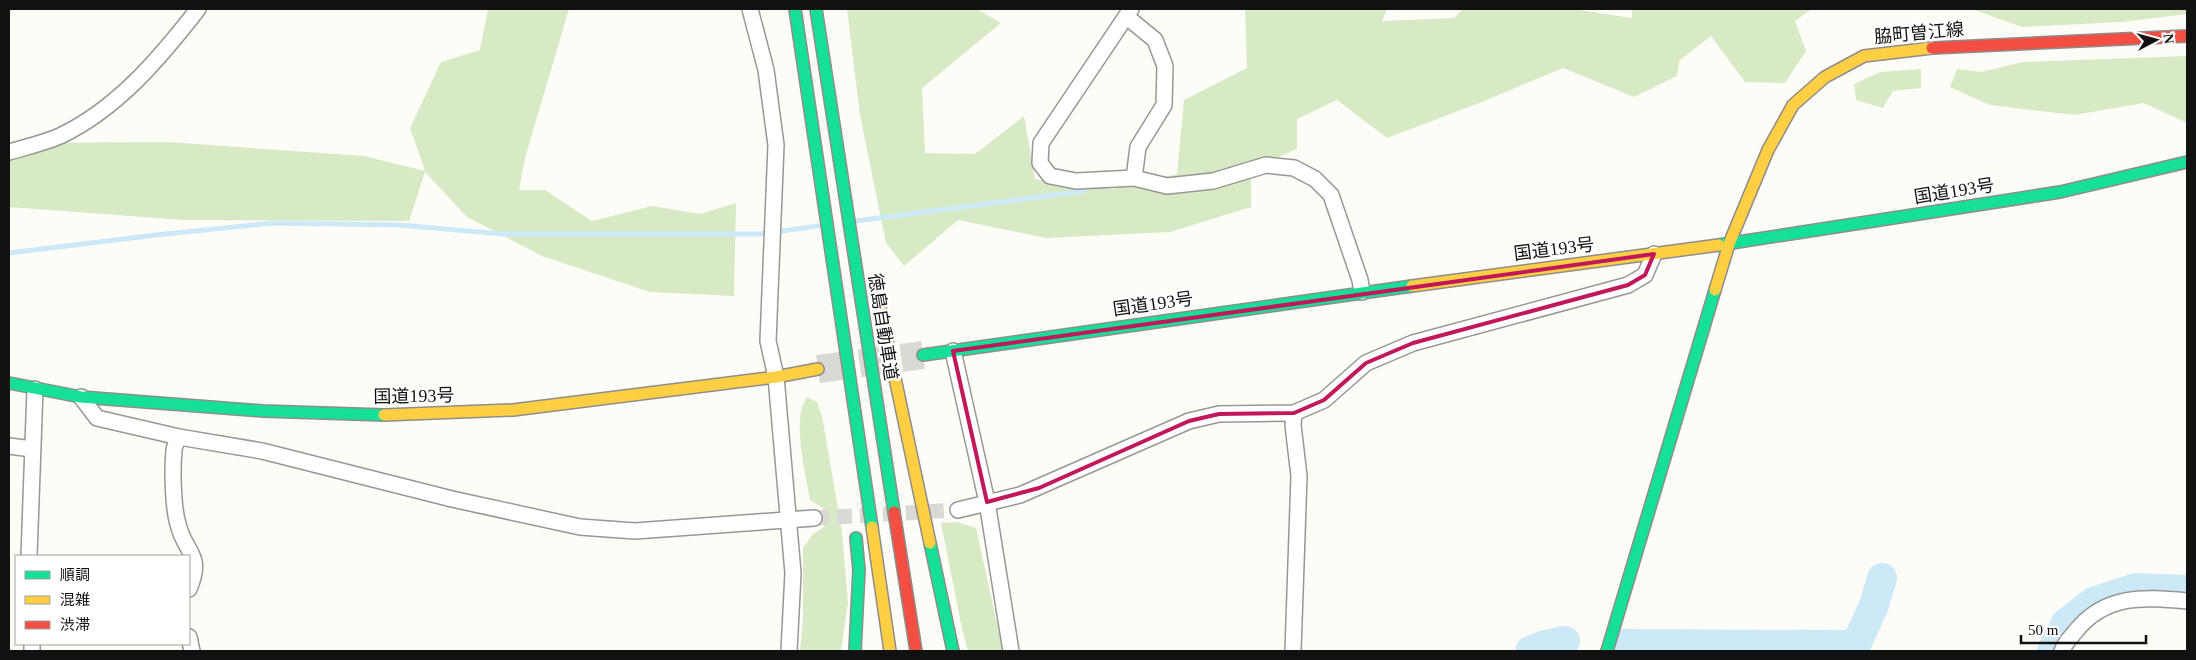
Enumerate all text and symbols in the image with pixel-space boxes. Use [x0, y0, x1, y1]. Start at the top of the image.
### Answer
north arrow [2131, 15, 2181, 65]
street label: 脇町曽江線 [1873, 19, 1965, 47]
text: N [2160, 33, 2176, 45]
street label: 国道193号 [1912, 175, 1996, 207]
street label: 国道193号 [1513, 234, 1595, 264]
street label: 徳島自動車道 [865, 272, 901, 382]
street label: 国道193号 [1112, 288, 1194, 320]
street label: 国道193号 [373, 385, 455, 407]
legend [15, 555, 190, 645]
text: 順調 [60, 567, 90, 583]
text: 混雑 [60, 592, 90, 608]
scale bar [2021, 612, 2146, 644]
text: 渋滞 [60, 617, 90, 633]
text: 50 m [2028, 622, 2059, 638]

